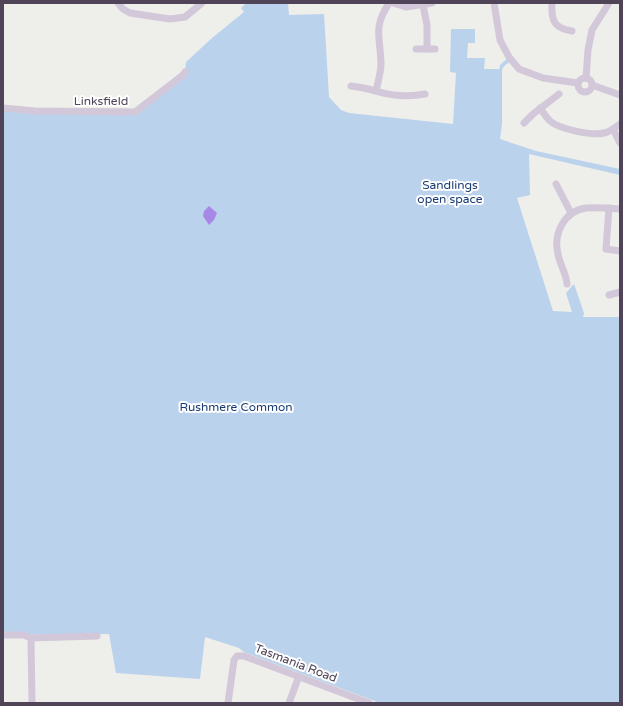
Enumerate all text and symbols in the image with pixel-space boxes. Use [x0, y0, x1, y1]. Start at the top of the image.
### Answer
street label: Linksfield [74, 94, 128, 108]
park label: Sandlings open space [417, 178, 483, 206]
park label: Rushmere Common [179, 400, 293, 414]
street label: Tasmania Road [253, 641, 339, 685]

